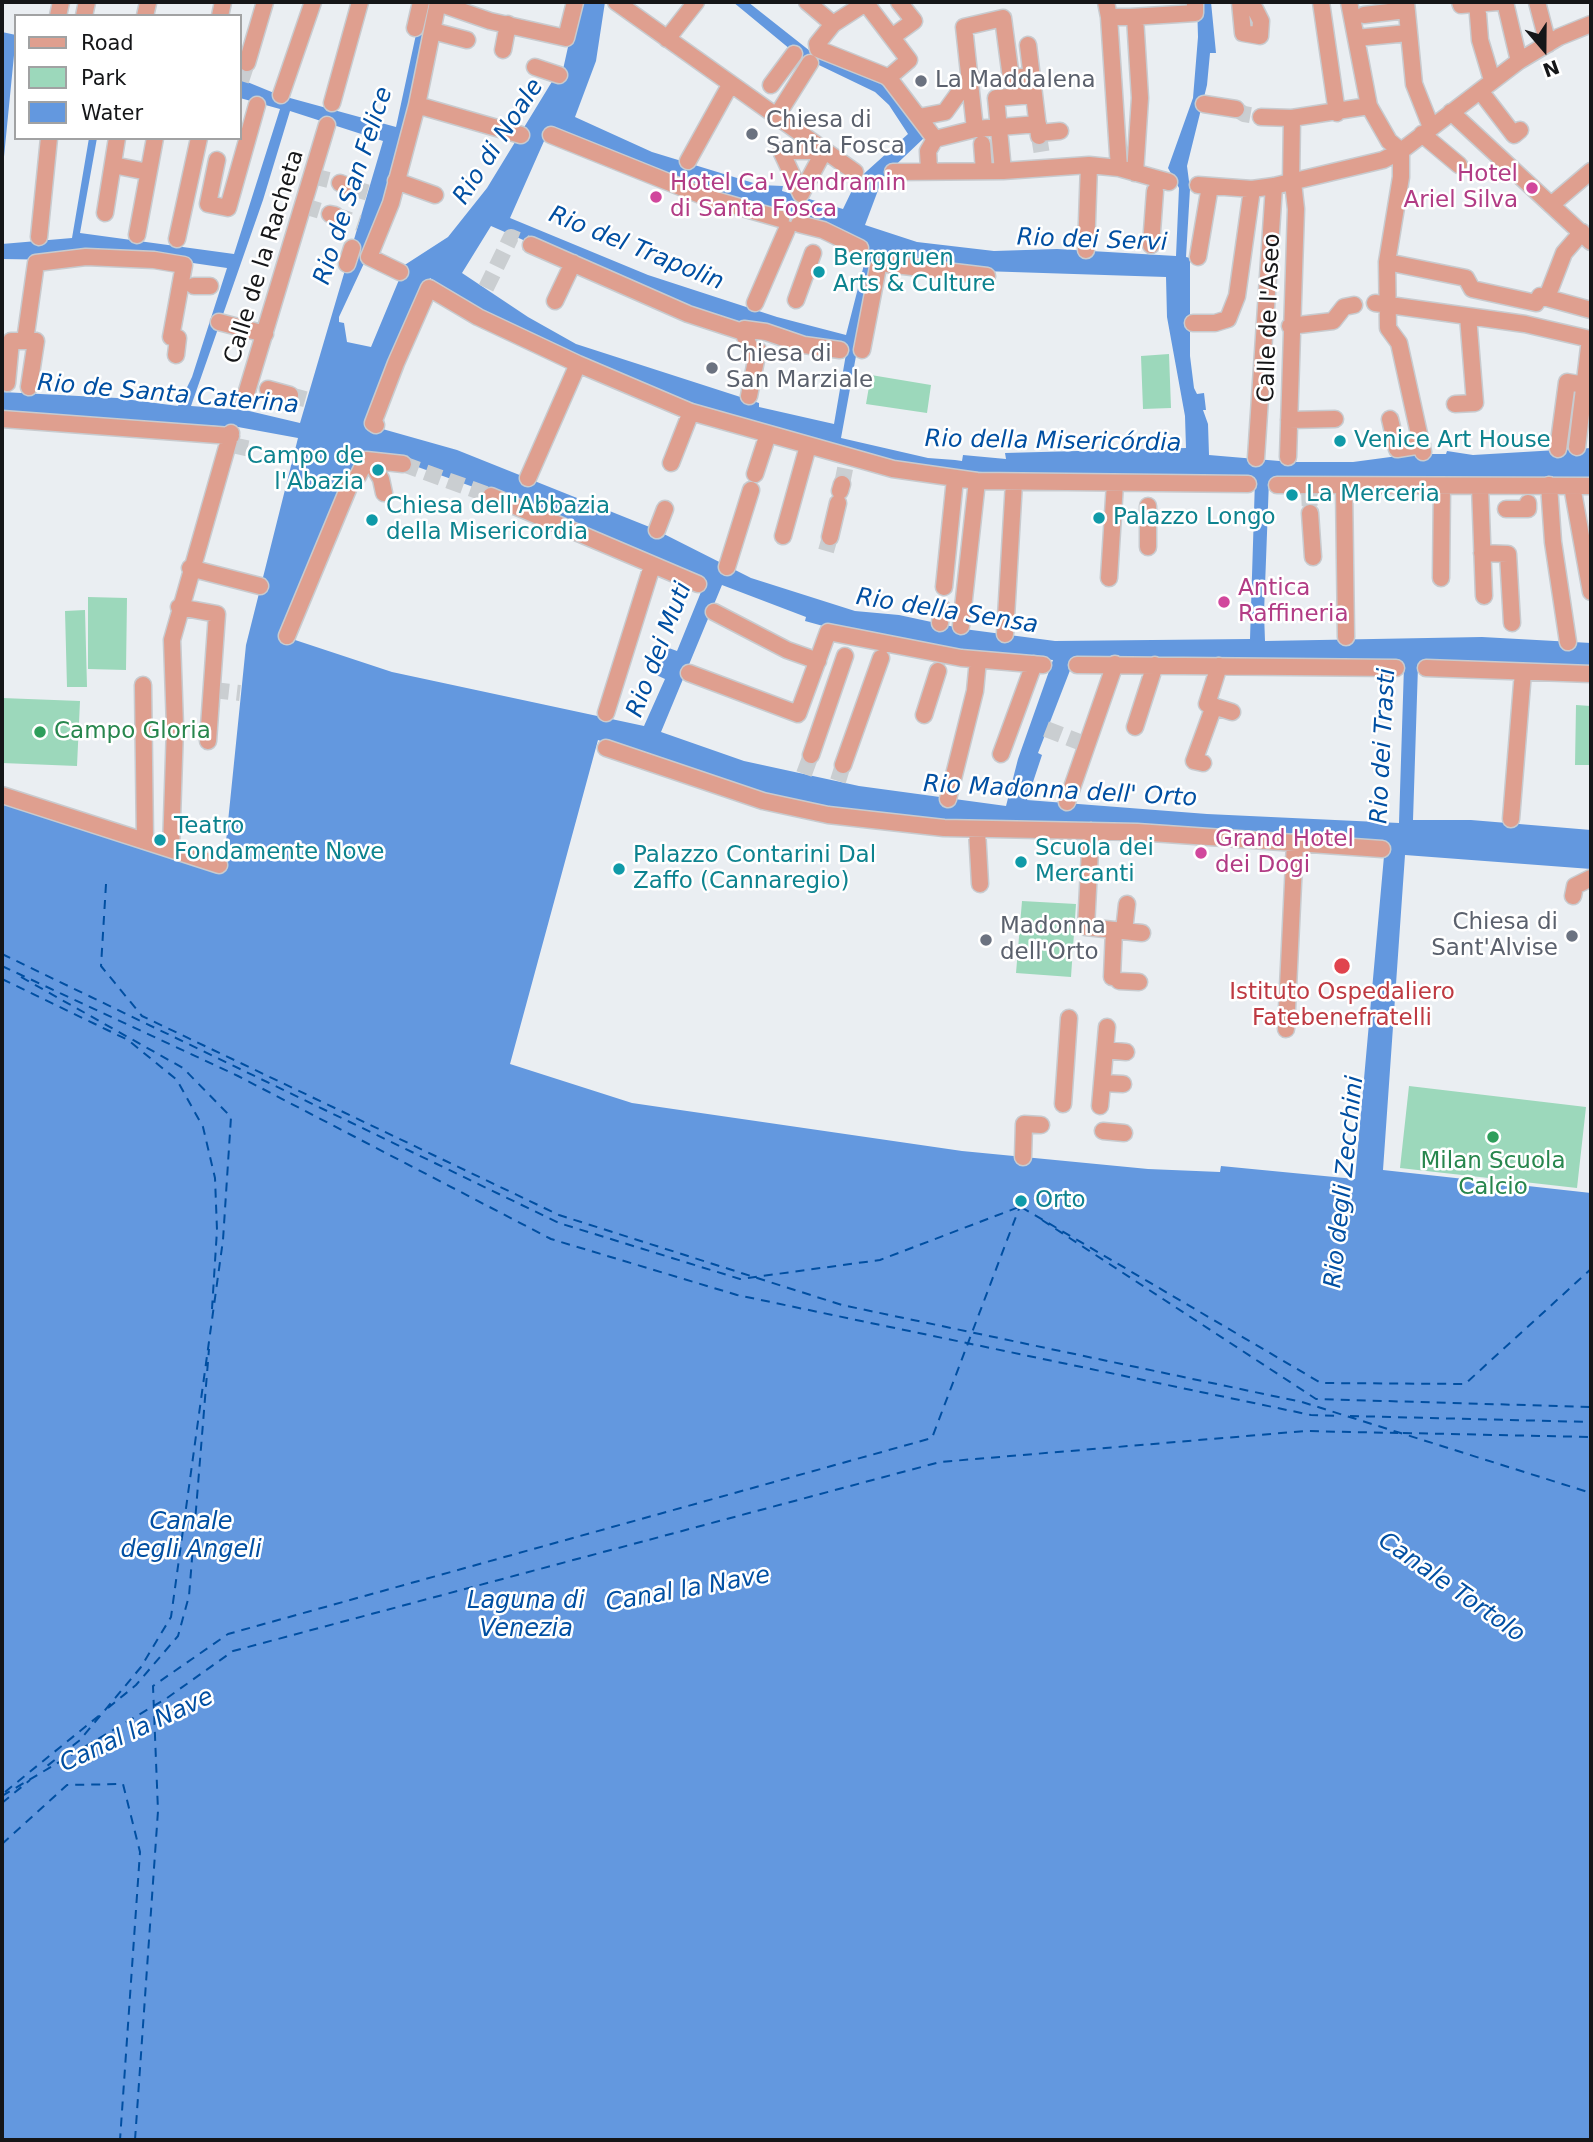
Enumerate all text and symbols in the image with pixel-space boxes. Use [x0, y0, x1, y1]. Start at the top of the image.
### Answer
legend [14, 14, 242, 140]
north arrow [1509, 14, 1579, 84]
text: Road [81, 31, 134, 55]
text: N [1540, 56, 1562, 82]
text: Park [81, 66, 126, 90]
place label: La Maddalena [935, 67, 1096, 95]
marker: La Maddalena [913, 73, 929, 89]
water label: Rio di Noale [448, 74, 550, 210]
water label: Rio de San Felice [308, 84, 400, 288]
text: Water [81, 101, 143, 125]
place label: Chiesa di Santa Fosca [766, 107, 905, 161]
marker: Chiesa di Santa Fosca [744, 126, 760, 142]
street label: Calle de la Racheta [219, 147, 311, 367]
place label: Hotel Ariel Silva [1403, 161, 1518, 215]
place label: Hotel Ca' Vendramin di Santa Fosca [670, 170, 906, 224]
marker: Hotel Ariel Silva [1524, 180, 1540, 196]
marker: Hotel Ca' Vendramin di Santa Fosca [648, 189, 664, 205]
water label: Rio del Trapolin [544, 201, 728, 297]
water label: Rio dei Servi [1016, 224, 1168, 258]
street label: Calle de l'Aseo [1253, 233, 1287, 403]
place label: Berggruen Arts & Culture [833, 245, 995, 299]
marker: Berggruen Arts & Culture [811, 264, 827, 280]
place label: Chiesa di San Marziale [726, 341, 873, 395]
marker: Chiesa di San Marziale [704, 360, 720, 376]
water label: Rio de Santa Caterina [36, 369, 300, 421]
water label: Rio della Misericórdia [924, 425, 1182, 459]
place label: Venice Art House [1354, 427, 1551, 455]
marker: Venice Art House [1332, 433, 1348, 449]
place label: Campo de l'Abazia [247, 443, 364, 497]
marker: Campo de l'Abazia [370, 462, 386, 478]
place label: La Merceria [1306, 481, 1440, 509]
marker: La Merceria [1284, 487, 1300, 503]
place label: Chiesa dell'Abbazia della Misericordia [386, 493, 610, 547]
place label: Palazzo Longo [1113, 504, 1276, 532]
marker: Palazzo Longo [1091, 510, 1107, 526]
marker: Chiesa dell'Abbazia della Misericordia [364, 512, 380, 528]
place label: Antica Raffineria [1238, 575, 1348, 629]
water label: Rio dei Muti [621, 579, 699, 721]
water label: Rio della Sensa [854, 583, 1040, 641]
marker: Antica Raffineria [1216, 594, 1232, 610]
water label: Rio dei Trasti [1366, 667, 1402, 825]
place label: Campo Gloria [54, 718, 211, 746]
marker: Campo Gloria [32, 724, 48, 740]
water label: Rio Madonna dell' Orto [922, 770, 1198, 814]
place label: Teatro Fondamente Nove [174, 813, 384, 867]
place label: Grand Hotel dei Dogi [1215, 826, 1354, 880]
marker: Teatro Fondamente Nove [152, 832, 168, 848]
place label: Scuola dei Mercanti [1035, 835, 1154, 889]
place label: Palazzo Contarini Dal Zaffo (Cannaregio) [633, 842, 876, 896]
marker: Grand Hotel dei Dogi [1193, 845, 1209, 861]
marker: Scuola dei Mercanti [1013, 854, 1029, 870]
marker: Palazzo Contarini Dal Zaffo (Cannaregio) [611, 861, 627, 877]
place label: Chiesa di Sant'Alvise [1431, 909, 1558, 963]
place label: Madonna dell'Orto [1000, 913, 1106, 967]
marker: Chiesa di Sant'Alvise [1564, 928, 1580, 944]
marker: Madonna dell'Orto [978, 932, 994, 948]
marker: Istituto Ospedaliero Fatebenefratelli [1332, 956, 1352, 976]
place label: Istituto Ospedaliero Fatebenefratelli [1229, 979, 1455, 1033]
water label: Rio degli Zecchini [1320, 1074, 1370, 1290]
marker: Milan Scuola Calcio [1485, 1129, 1501, 1145]
place label: Milan Scuola Calcio [1421, 1148, 1565, 1202]
place label: Orto [1035, 1187, 1086, 1215]
marker: Orto [1013, 1193, 1029, 1209]
water label: Canale degli Angeli [120, 1509, 262, 1565]
water label: Canale Tortolo [1372, 1527, 1530, 1649]
water label: Canal la Nave [604, 1561, 772, 1619]
water label: Laguna di Venezia [467, 1588, 585, 1644]
water label: Canal la Nave [56, 1683, 218, 1779]

